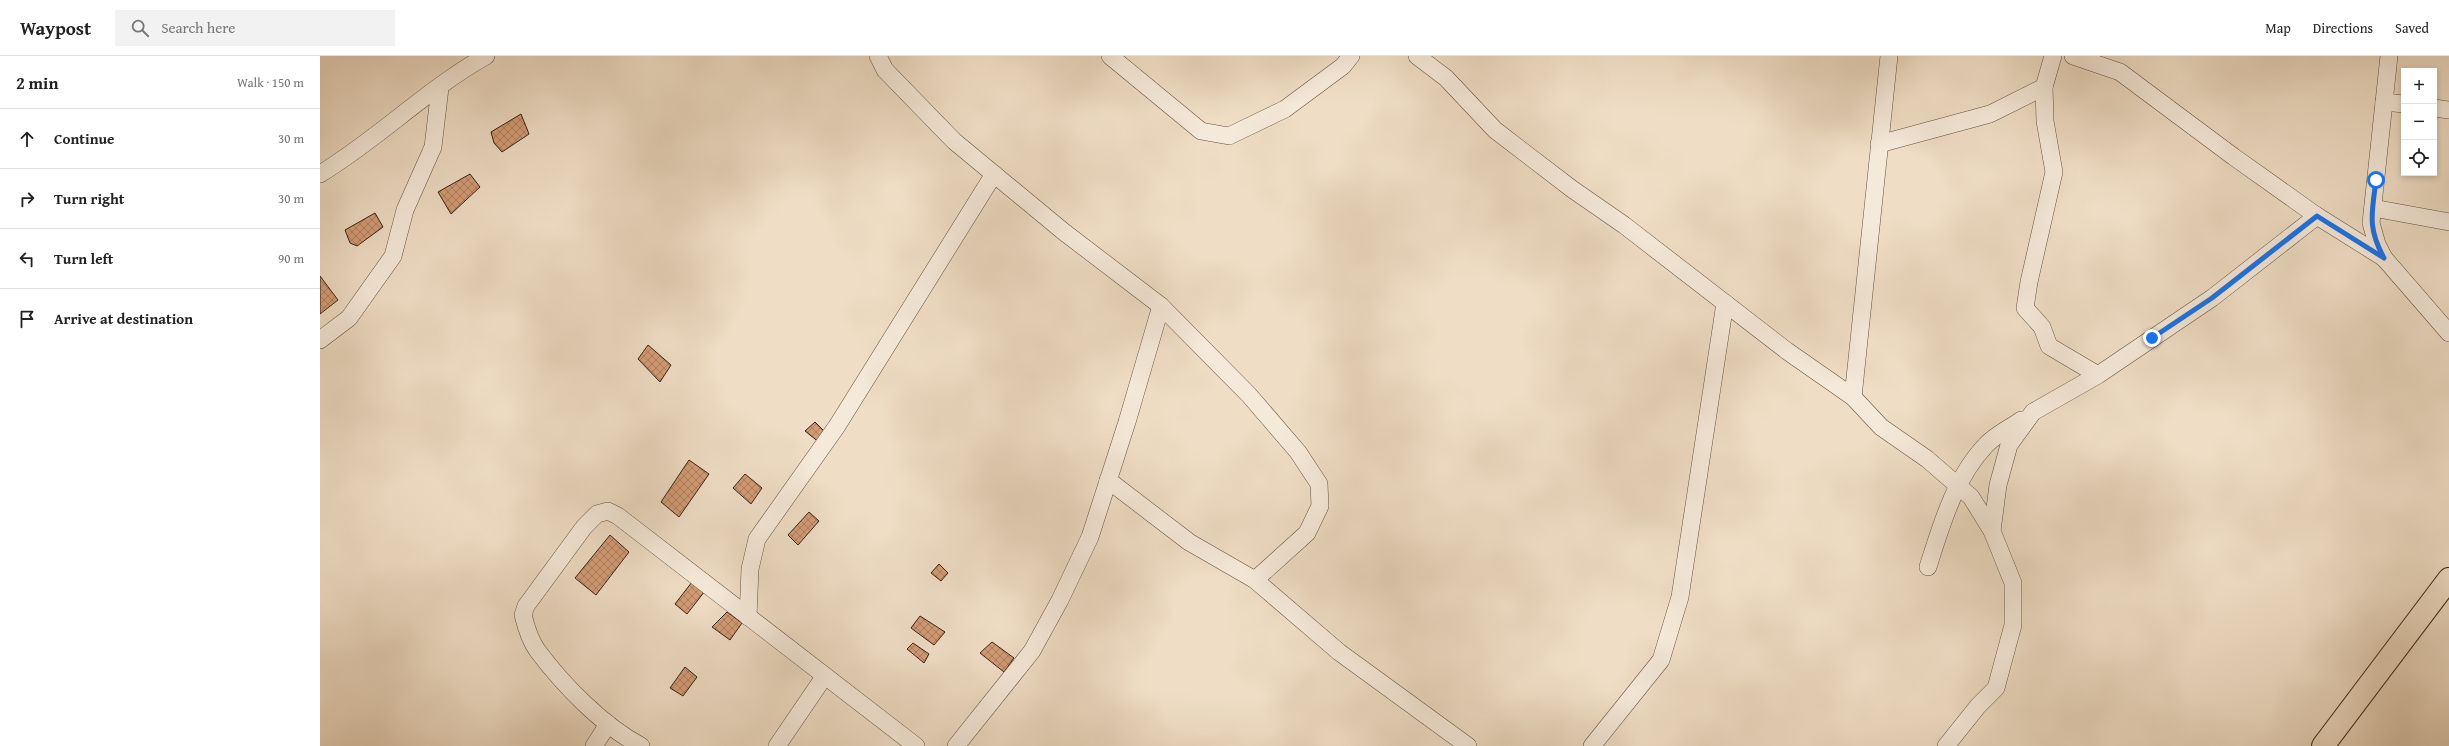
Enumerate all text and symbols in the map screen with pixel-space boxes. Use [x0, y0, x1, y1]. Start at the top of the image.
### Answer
search box [115, 10, 395, 46]
text: Waypost [20, 14, 91, 42]
icon: search [129, 17, 151, 39]
text: Search here [161, 17, 235, 38]
text: Map [2265, 18, 2291, 38]
text: Directions [2313, 18, 2373, 38]
text: Saved [2395, 18, 2429, 38]
map controls [2401, 68, 2437, 176]
button: + [2401, 68, 2437, 104]
text: 2 min [16, 70, 58, 95]
text: Walk · 150 m [237, 73, 304, 92]
button: − [2401, 104, 2437, 140]
icon: ahead [16, 128, 38, 150]
text: Continue [54, 128, 115, 149]
text: 30 m [278, 129, 304, 148]
button: locate [2401, 140, 2437, 176]
route start [2367, 171, 2385, 189]
icon: right [16, 188, 38, 210]
text: Turn right [54, 188, 125, 209]
text: 30 m [278, 189, 304, 208]
icon: left [16, 248, 38, 270]
text: Turn left [54, 248, 113, 269]
text: 90 m [278, 249, 304, 268]
icon: arrive [16, 308, 38, 330]
text: Arrive at destination [54, 308, 193, 329]
route end [2143, 329, 2161, 347]

